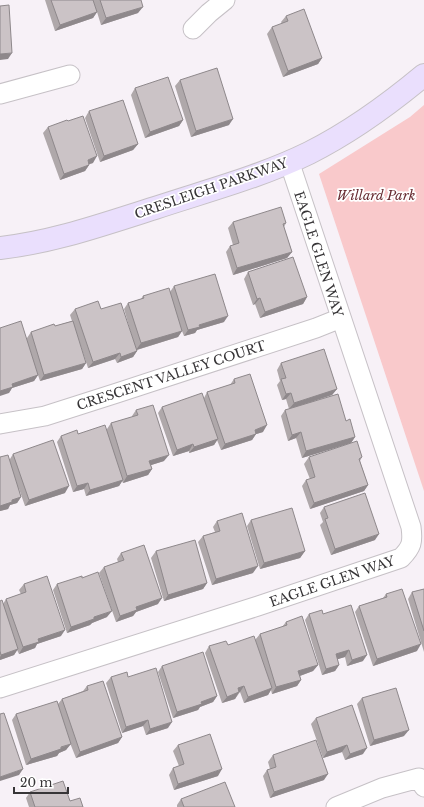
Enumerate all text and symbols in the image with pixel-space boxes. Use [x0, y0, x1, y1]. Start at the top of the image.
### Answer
street label: CRESLEIGH PARKWAY [132, 154, 291, 223]
park label: Willard Park [337, 187, 416, 204]
street label: EAGLE GLEN WAY [290, 189, 347, 320]
street label: CRESCENT VALLEY COURT [74, 337, 268, 414]
street label: EAGLE GLEN WAY [267, 552, 397, 611]
scale bar [14, 769, 68, 795]
text: 20 m [20, 775, 52, 790]

